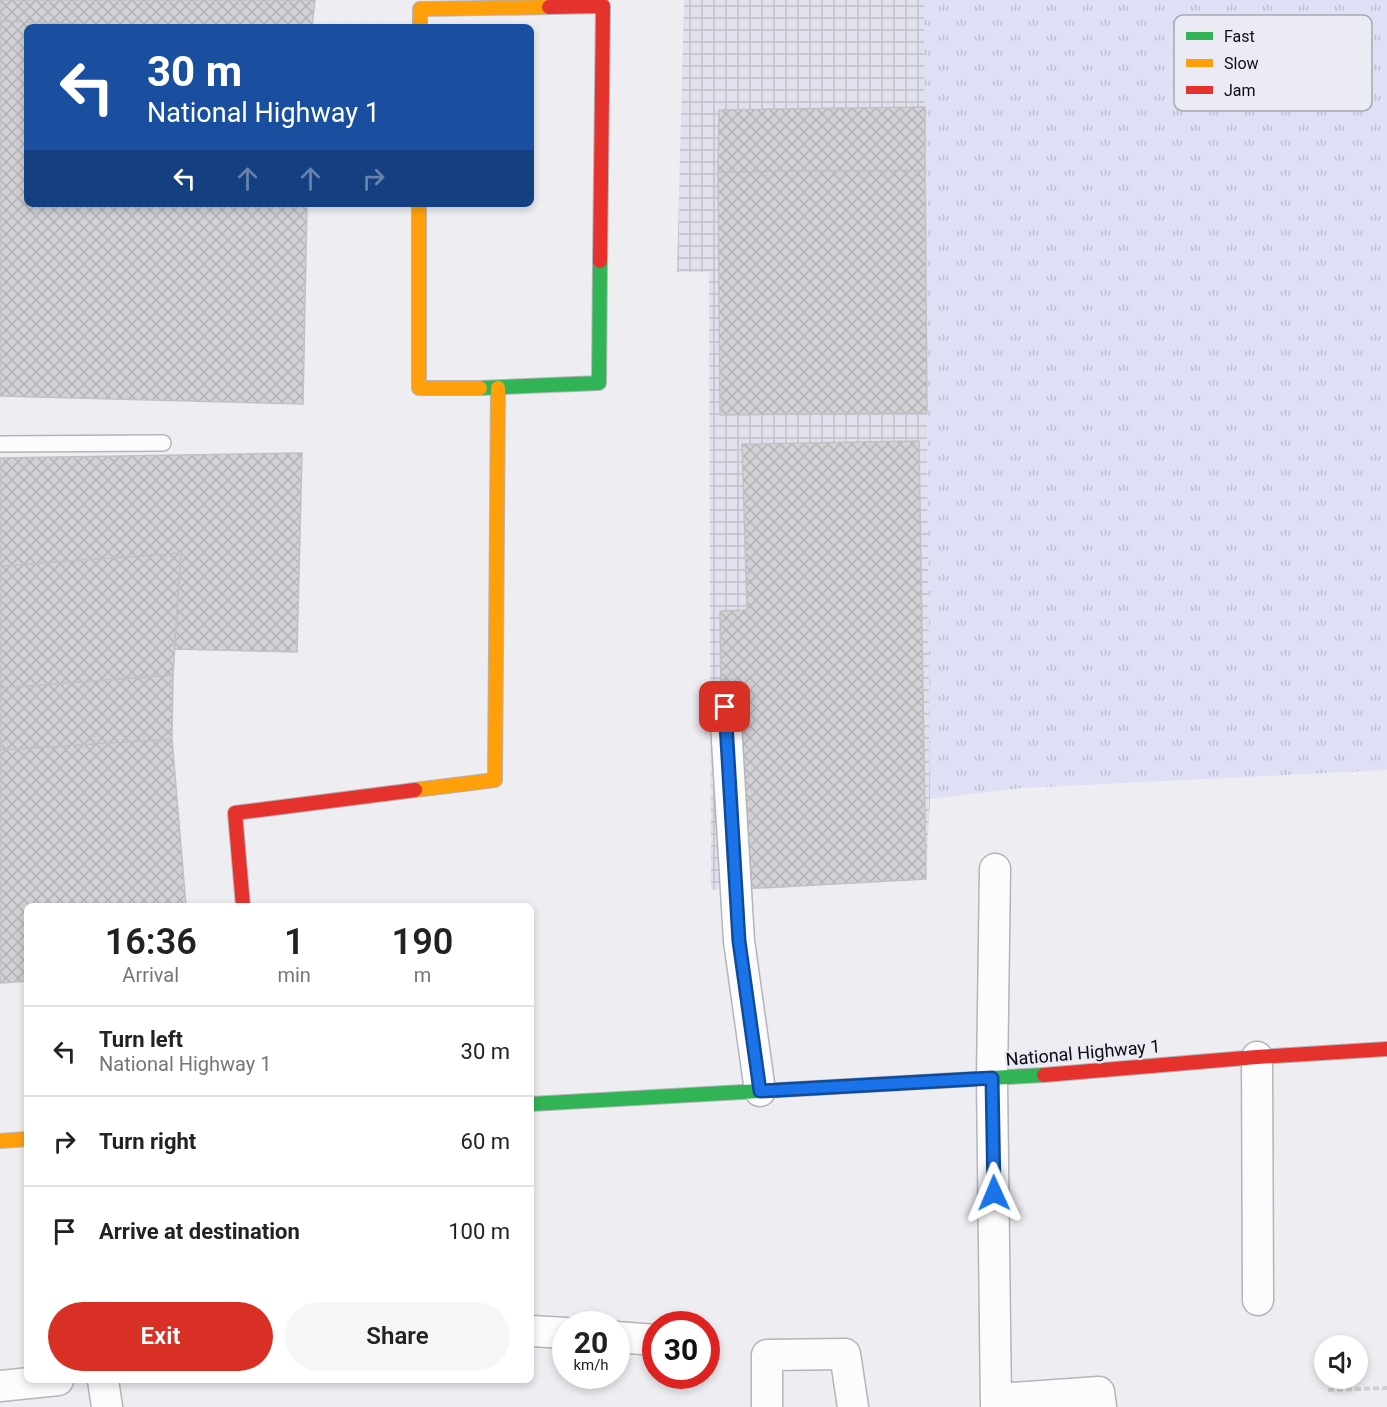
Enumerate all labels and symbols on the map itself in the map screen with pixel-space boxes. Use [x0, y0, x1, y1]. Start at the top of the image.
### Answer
legend [1174, 15, 1372, 111]
text: Fast [1224, 27, 1255, 46]
text: Slow [1224, 54, 1259, 73]
text: Jam [1224, 81, 1256, 100]
pin [699, 681, 750, 732]
street label: National Highway 1 [1005, 1035, 1161, 1070]
position arrow [962, 1161, 1026, 1225]
speed limit sign: 30 [642, 1311, 720, 1389]

